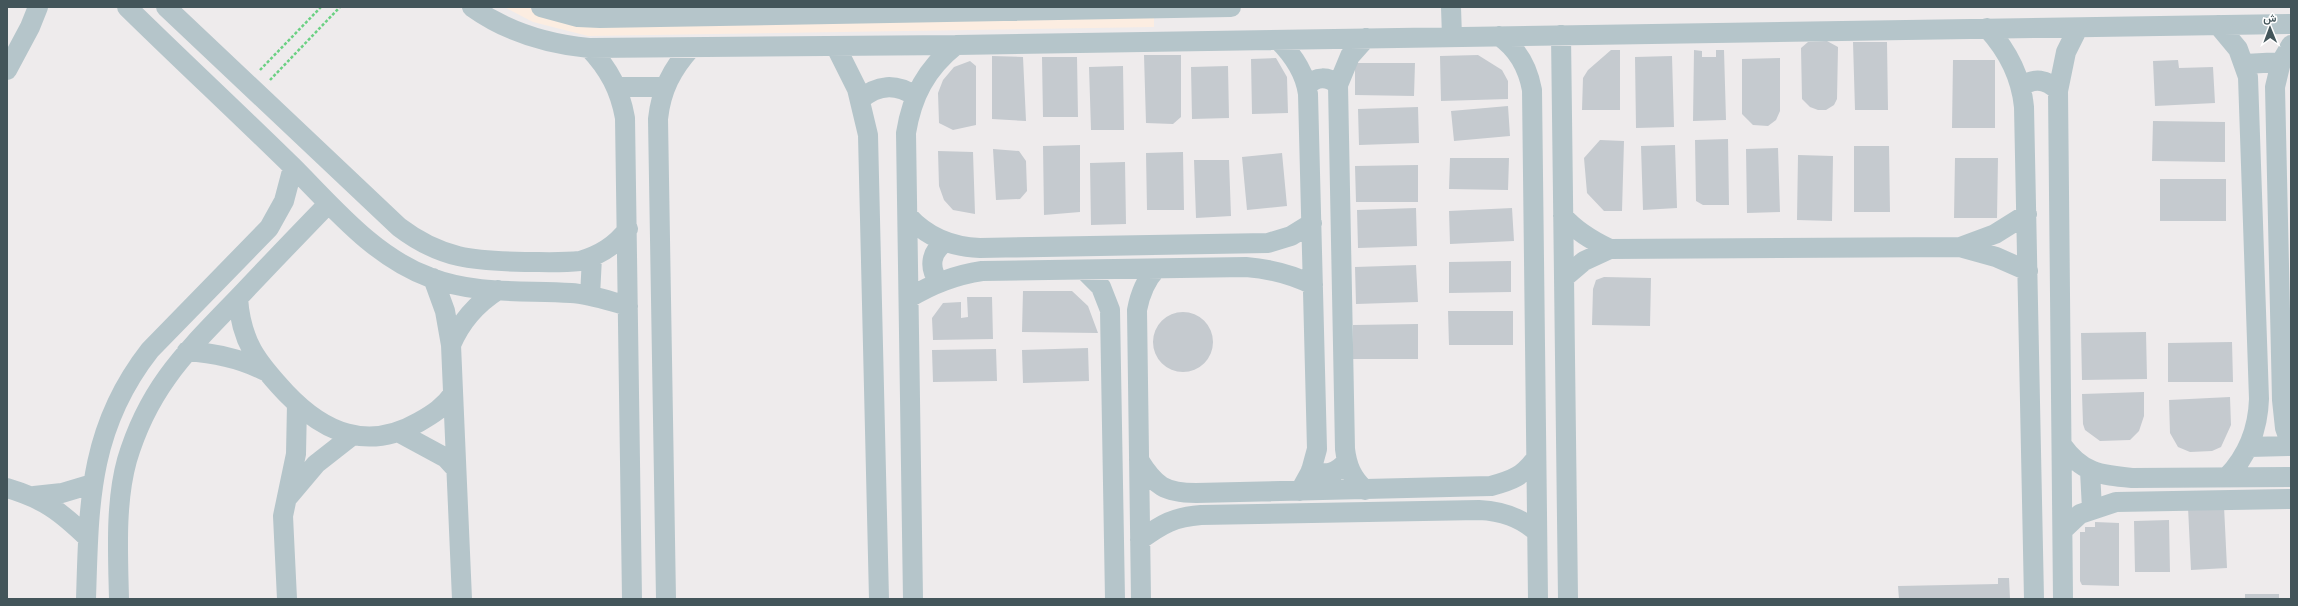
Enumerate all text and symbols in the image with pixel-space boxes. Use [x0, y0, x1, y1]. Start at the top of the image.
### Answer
north arrow [2250, 8, 2290, 48]
text: ش [2263, 12, 2277, 25]

